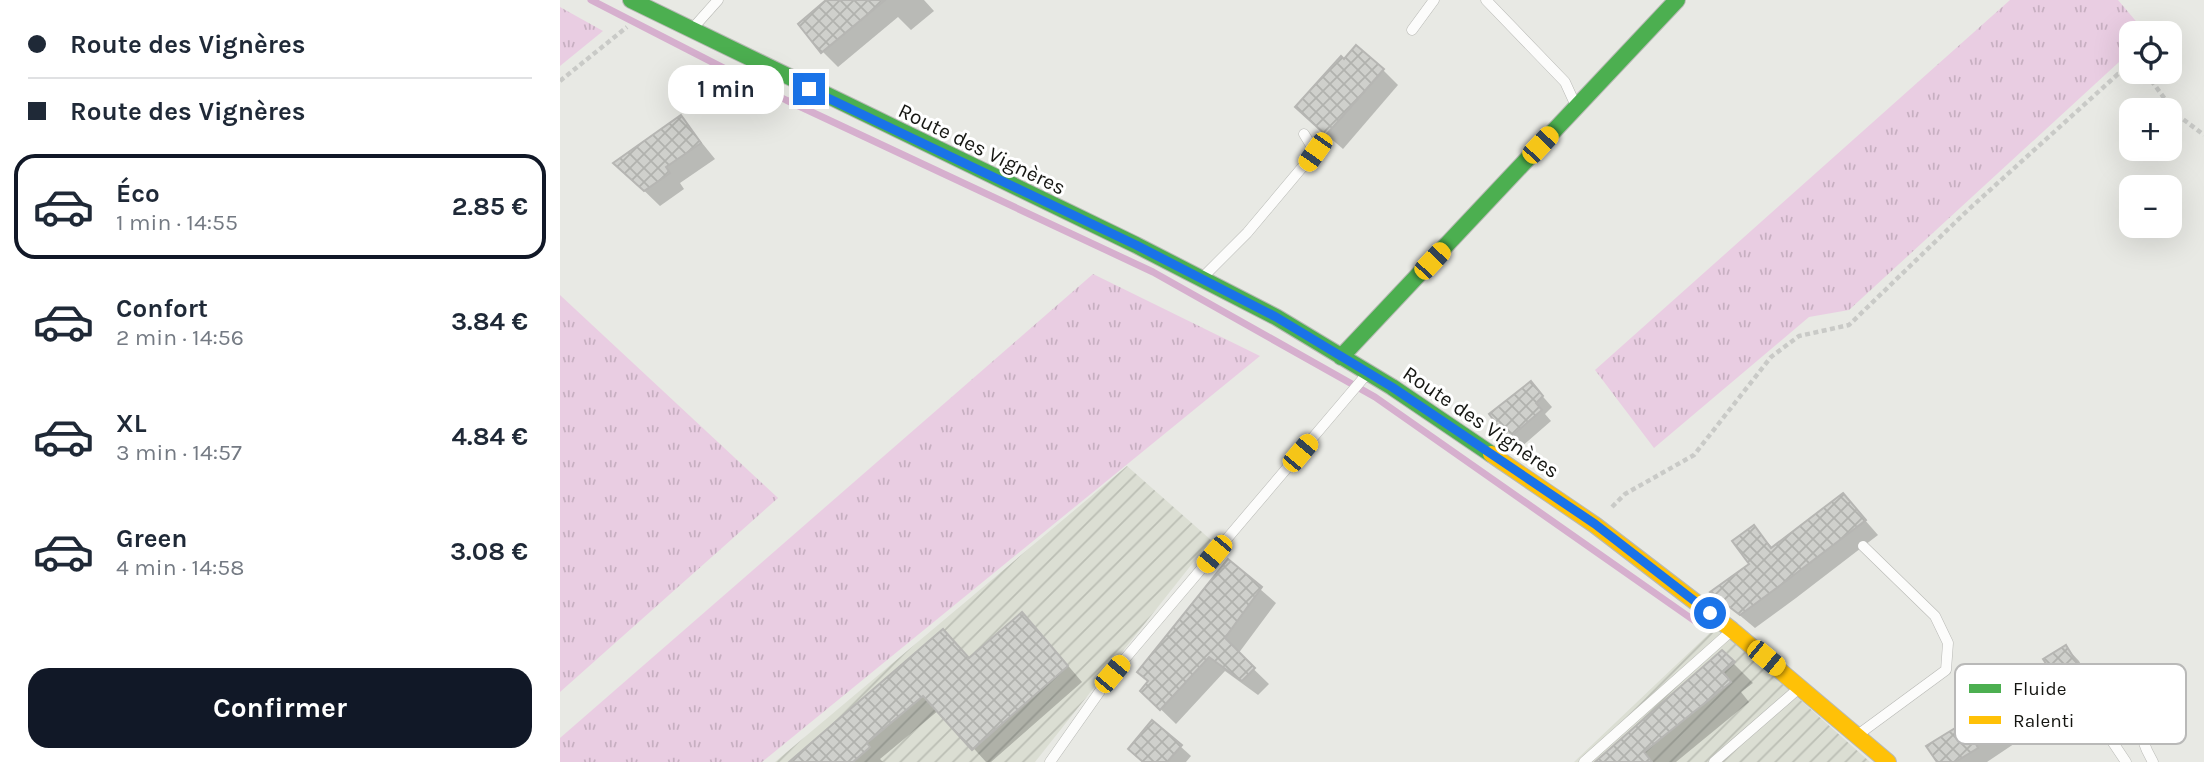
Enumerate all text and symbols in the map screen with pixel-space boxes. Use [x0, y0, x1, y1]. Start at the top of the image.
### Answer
map controls [2119, 21, 2182, 238]
button: locate [2119, 21, 2182, 84]
text: Route des Vignères [70, 29, 305, 60]
callout: 1 min [669, 64, 784, 114]
route end [793, 73, 825, 105]
text: 1 min [697, 76, 755, 103]
text: Route des Vignères [70, 96, 305, 127]
street label: Route des Vignères [895, 98, 1069, 200]
button: + [2119, 98, 2182, 161]
car [1518, 122, 1563, 168]
car [1295, 129, 1336, 175]
icon: car [32, 175, 95, 238]
button: − [2119, 175, 2182, 238]
text: Éco [116, 178, 160, 209]
text: 2.85 € [452, 191, 528, 222]
text: 1 min · 14:55 [116, 209, 238, 236]
car [1410, 238, 1455, 284]
icon: car [32, 290, 95, 353]
text: Confort [116, 293, 208, 324]
text: 3.84 € [451, 306, 528, 337]
text: 2 min · 14:56 [116, 324, 244, 351]
street label: Route des Vignères [1399, 361, 1563, 483]
icon: car [32, 405, 95, 468]
text: XL [116, 408, 147, 439]
text: 4.84 € [452, 421, 528, 452]
car [1279, 430, 1322, 476]
text: 3 min · 14:57 [116, 439, 242, 466]
icon: car [32, 520, 95, 583]
text: Green [116, 523, 188, 554]
car [1193, 531, 1236, 577]
text: 3.08 € [450, 536, 528, 567]
text: 4 min · 14:58 [116, 554, 244, 581]
route start [1694, 597, 1726, 629]
car [1744, 637, 1789, 679]
car [1091, 651, 1134, 697]
legend [1955, 664, 2186, 744]
button: Confirmer [28, 668, 532, 748]
text: Fluide [2013, 678, 2066, 700]
text: Ralenti [2013, 710, 2074, 732]

